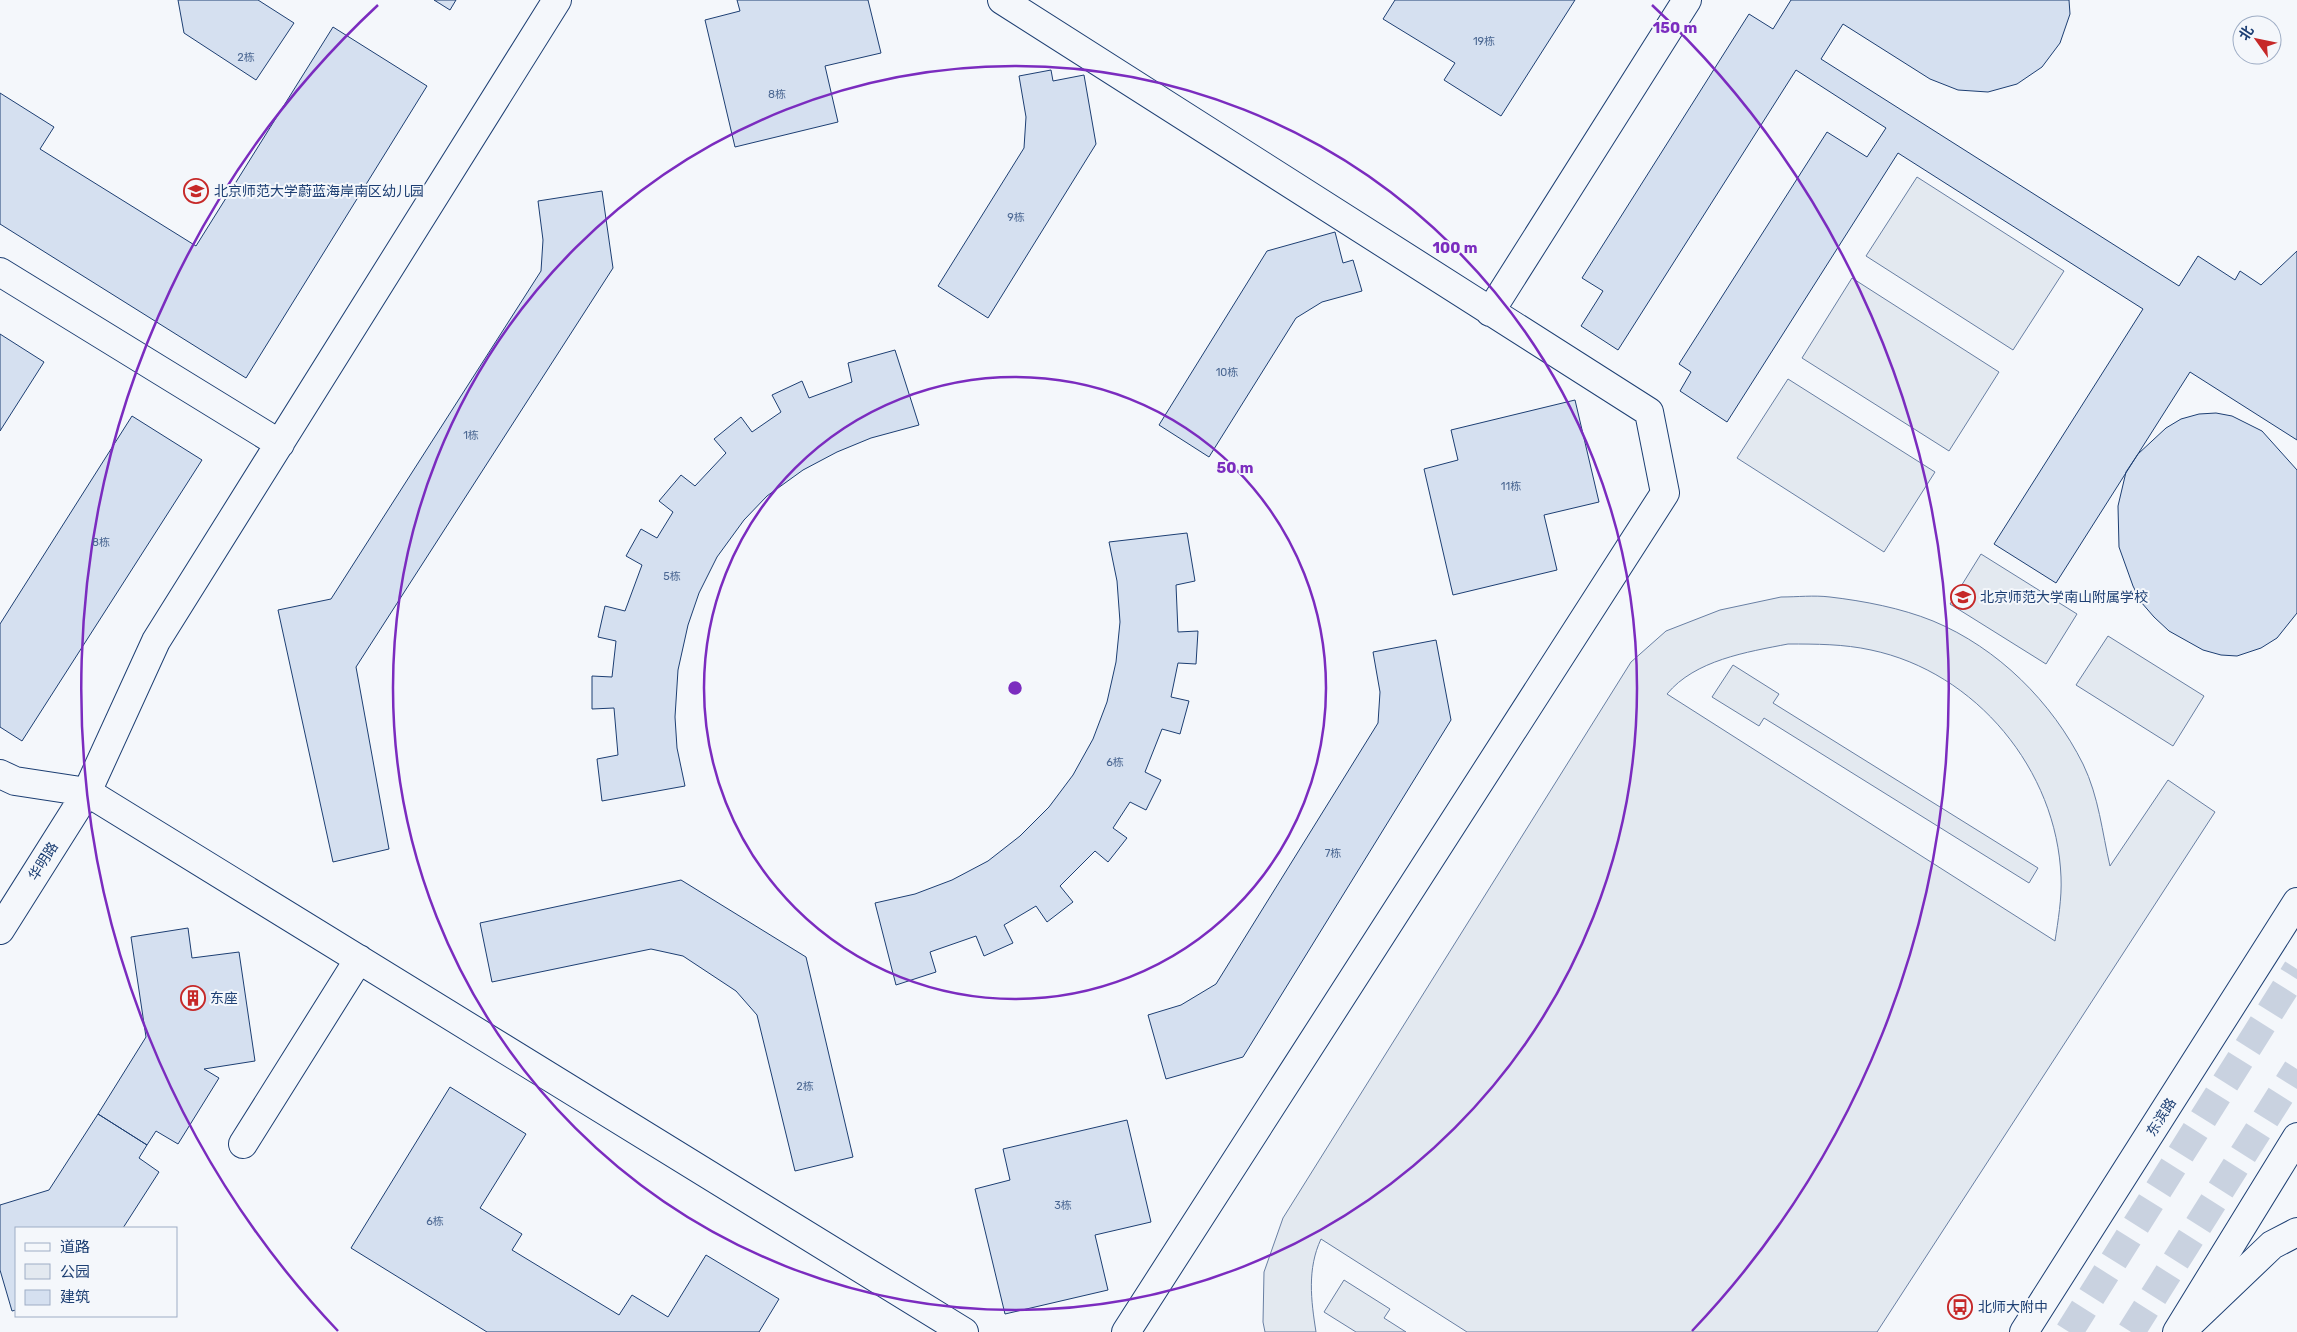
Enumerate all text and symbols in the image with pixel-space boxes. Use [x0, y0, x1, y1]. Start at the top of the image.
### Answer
north arrow [2232, 15, 2282, 65]
text: 150 m [1653, 19, 1697, 37]
text: 北 [2236, 23, 2257, 44]
house number: 19栋 [1473, 35, 1495, 48]
house number: 2栋 [237, 51, 255, 64]
house number: 8栋 [768, 88, 786, 101]
school or university icon: 北京师范大学蔚蓝海岸南区幼儿园 [183, 178, 209, 204]
place label: 北京师范大学蔚蓝海岸南区幼儿园 [214, 183, 424, 200]
house number: 9栋 [1007, 211, 1025, 224]
text: 100 m [1433, 239, 1477, 257]
house number: 10栋 [1216, 366, 1238, 379]
house number: 1栋 [463, 429, 479, 442]
text: 50 m [1217, 459, 1253, 477]
house number: 11栋 [1501, 480, 1521, 493]
house number: 8栋 [92, 536, 110, 549]
house number: 5栋 [663, 570, 681, 583]
school or university icon: 北京师范大学南山附属学校 [1950, 584, 1976, 610]
place label: 北京师范大学南山附属学校 [1980, 589, 2148, 606]
centre of rings [1006, 679, 1024, 697]
house number: 6栋 [1106, 756, 1124, 769]
street label: 华明路 [25, 839, 62, 884]
house number: 7栋 [1325, 847, 1341, 860]
building icon: 东座 [180, 985, 206, 1011]
place label: 东座 [210, 990, 238, 1007]
house number: 2栋 [796, 1080, 814, 1093]
street label: 东滨路 [2143, 1095, 2180, 1140]
house number: 3栋 [1054, 1199, 1072, 1212]
house number: 6栋 [426, 1215, 444, 1228]
legend [15, 1227, 178, 1317]
text: 道路 [60, 1238, 90, 1256]
text: 公园 [60, 1263, 90, 1281]
text: 建筑 [60, 1288, 90, 1306]
bus stop icon: 北师大附中 [1947, 1294, 1973, 1320]
place label: 北师大附中 [1978, 1299, 2048, 1316]

